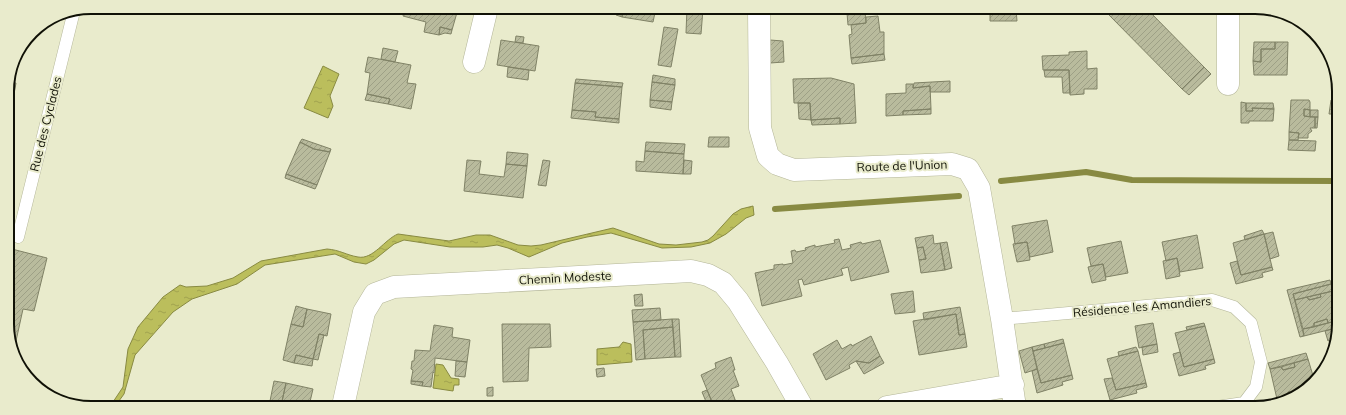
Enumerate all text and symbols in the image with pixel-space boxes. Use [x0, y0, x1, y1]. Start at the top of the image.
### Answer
street label: Rue des Cyclades [26, 75, 65, 173]
street label: Route de l'Union [856, 156, 948, 175]
street label: Chemin Modeste [518, 268, 612, 287]
street label: Résidence les Amandiers [1072, 293, 1212, 320]

